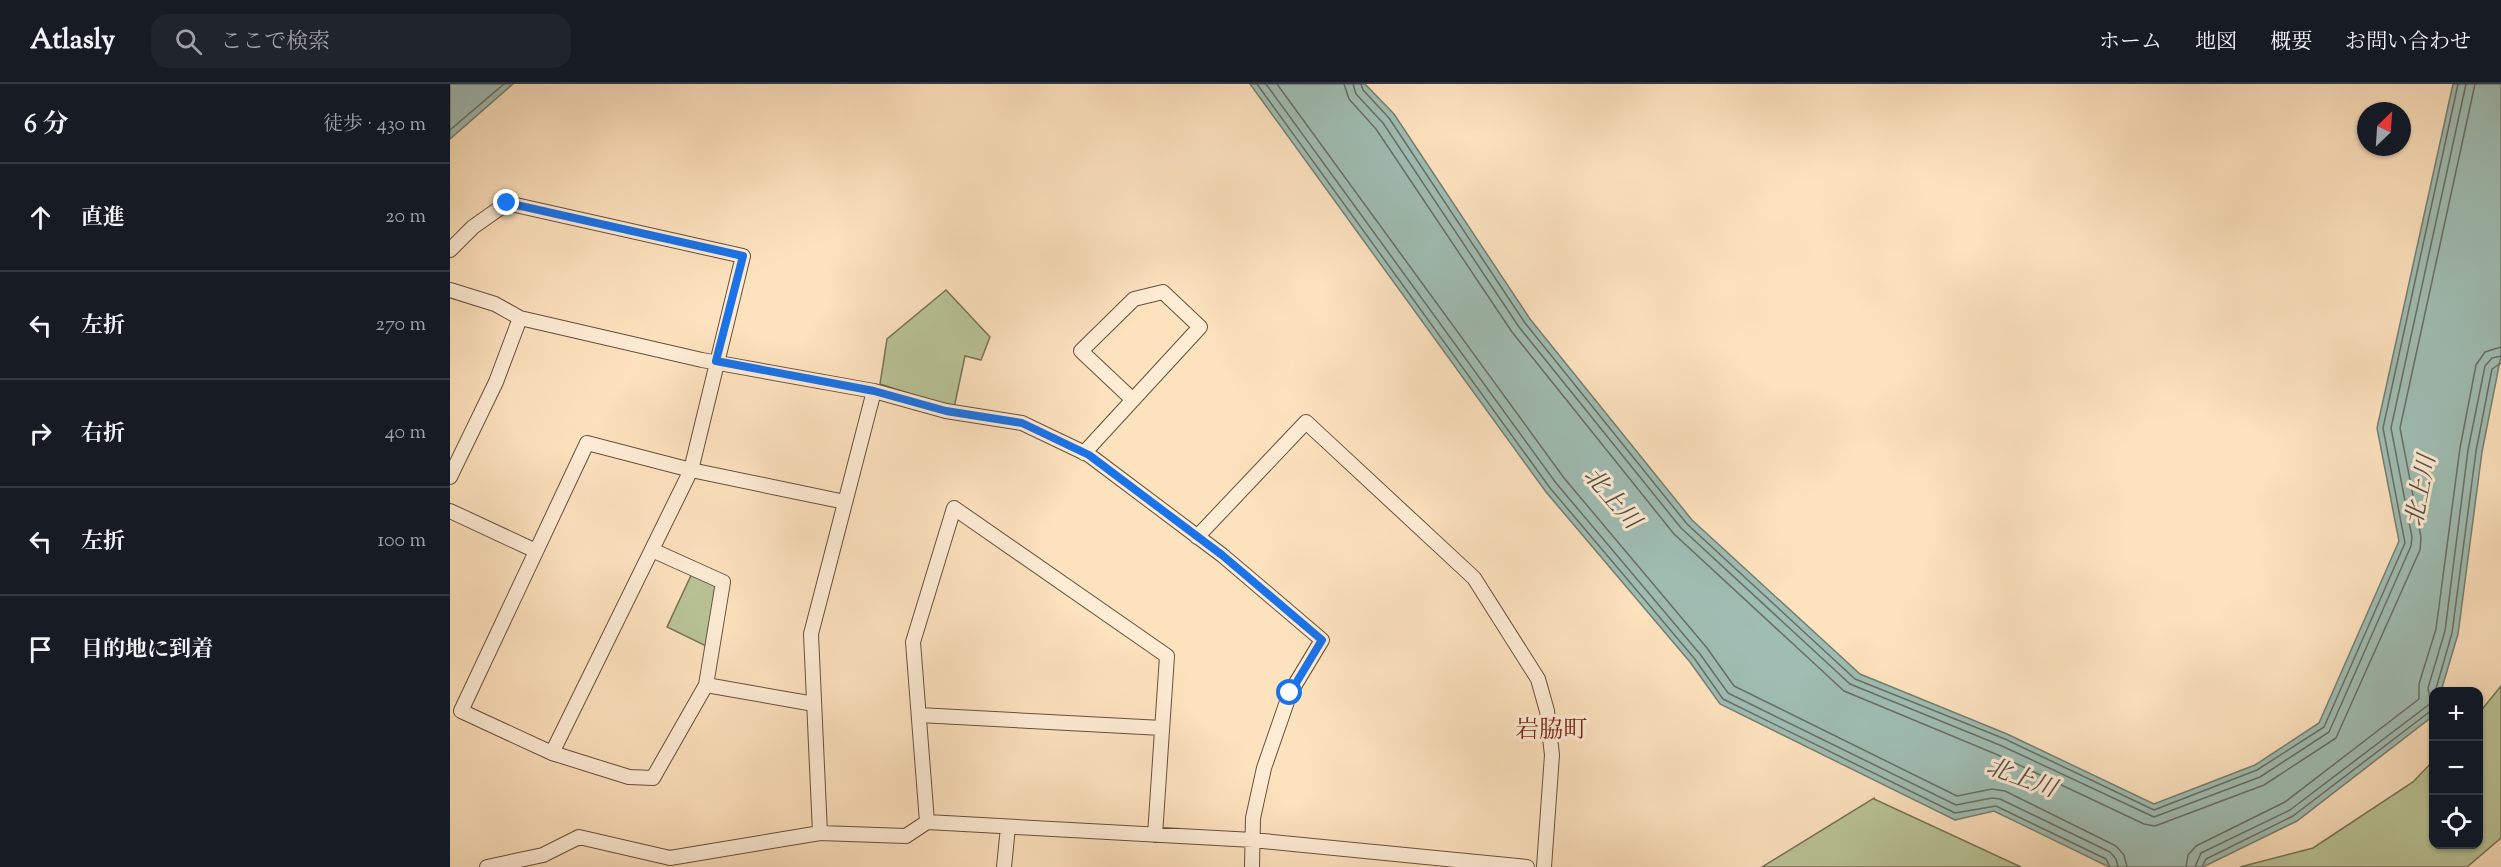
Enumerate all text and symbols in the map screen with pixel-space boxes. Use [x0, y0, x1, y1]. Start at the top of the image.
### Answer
search box [151, 14, 571, 68]
text: Atlasly [30, 21, 115, 61]
icon: search [172, 25, 205, 58]
text: ここで検索 [220, 27, 330, 59]
text: ホーム [2099, 28, 2162, 58]
text: 地図 [2195, 28, 2237, 58]
text: 概要 [2270, 28, 2312, 58]
text: お問い合わせ [2345, 28, 2471, 58]
north arrow [2357, 102, 2411, 156]
text: 6 分 [24, 107, 68, 144]
text: 徒歩 · 430 m [323, 111, 426, 140]
route end [493, 189, 519, 215]
icon: ahead [24, 201, 57, 234]
text: 直進 [81, 203, 125, 235]
text: 20 m [385, 203, 426, 232]
icon: left [24, 309, 57, 342]
text: 左折 [81, 311, 125, 343]
text: 270 m [376, 311, 426, 340]
icon: right [24, 417, 57, 450]
text: 右折 [81, 419, 125, 451]
text: 40 m [385, 419, 426, 448]
water label: 北上川 [2398, 449, 2446, 530]
water label: 北上川 [1575, 461, 1649, 540]
icon: left [24, 525, 57, 558]
text: 左折 [81, 527, 125, 559]
text: 100 m [377, 527, 426, 556]
icon: arrive [24, 633, 57, 666]
text: 目的地に到着 [81, 635, 213, 667]
route start [1276, 679, 1302, 705]
map controls [2429, 687, 2483, 849]
button: + [2429, 687, 2483, 741]
district label: 岩脇町 [1515, 714, 1587, 748]
button: − [2429, 741, 2483, 795]
water label: 北上川 [1981, 751, 2063, 808]
button: locate [2429, 795, 2483, 849]

